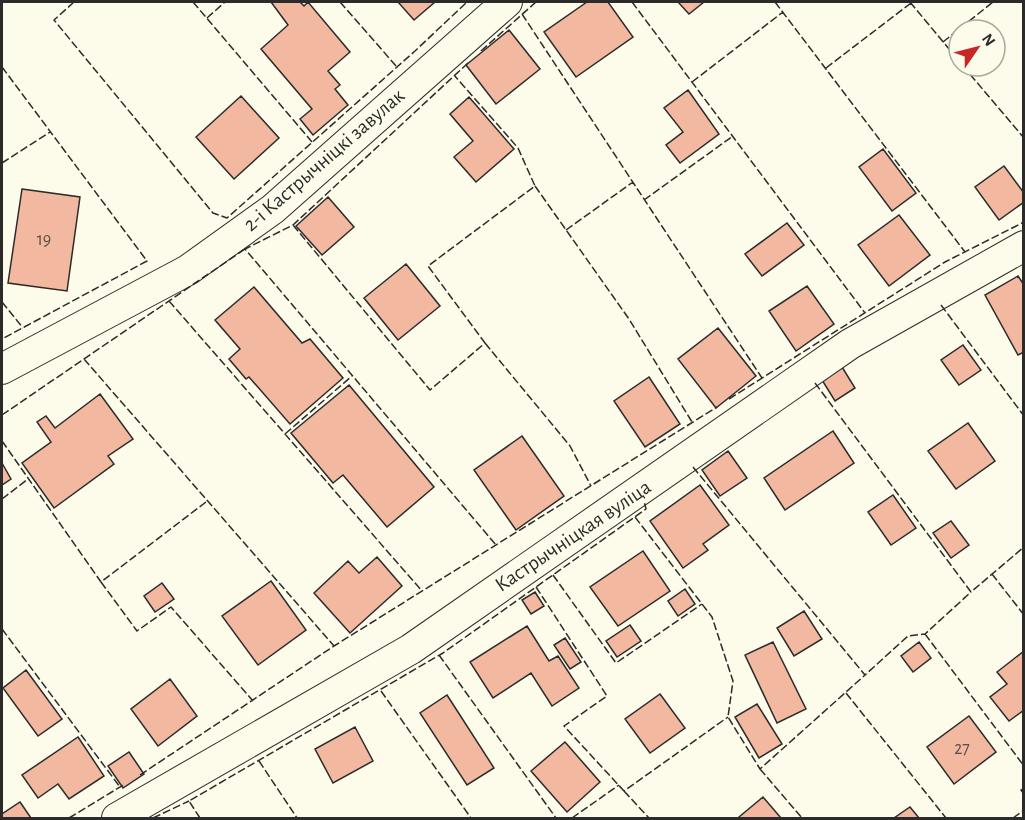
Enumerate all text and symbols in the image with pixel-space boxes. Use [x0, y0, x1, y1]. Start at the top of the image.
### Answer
north arrow [947, 18, 1007, 78]
text: N [979, 31, 998, 49]
street label: 2-і Кастрычніцкі завулак [240, 85, 409, 235]
house number: 19 [37, 231, 51, 249]
street label: Кастрычніцкая вуліца [491, 476, 655, 596]
house number: 27 [954, 740, 970, 758]

